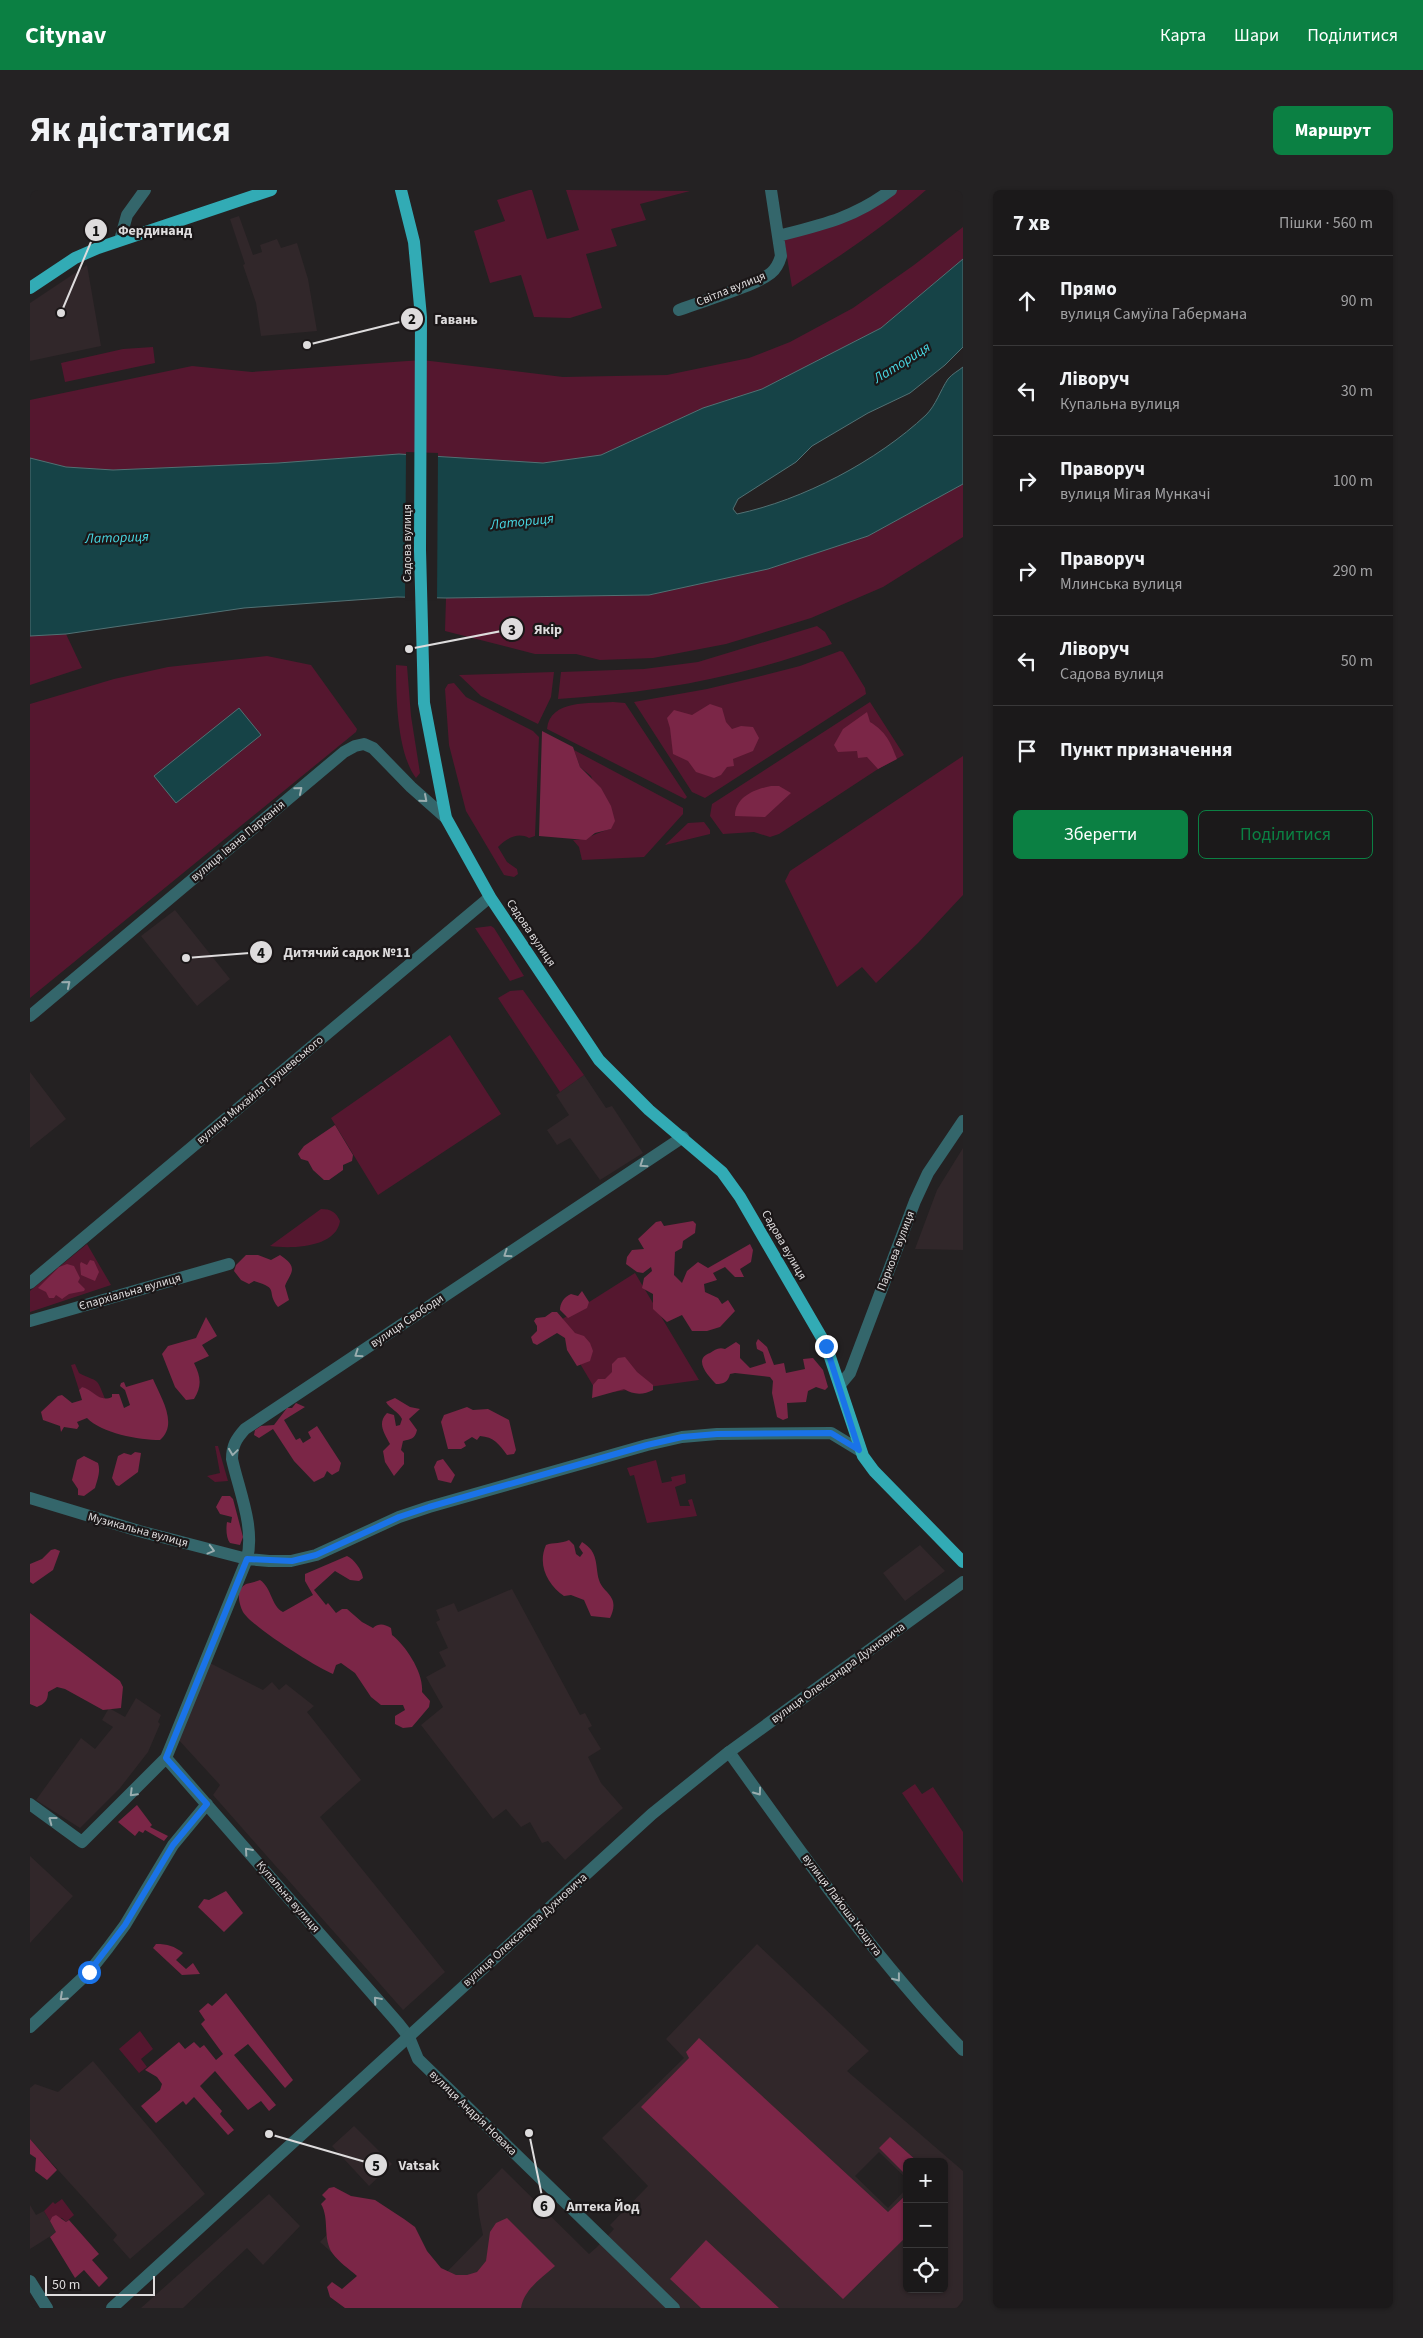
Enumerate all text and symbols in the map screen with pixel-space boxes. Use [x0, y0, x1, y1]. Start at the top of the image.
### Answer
text: Citynav [25, 18, 106, 53]
text: Карта [1160, 23, 1206, 48]
text: Шари [1234, 23, 1279, 48]
text: Поділитися [1307, 23, 1398, 48]
text: Як дістатися [30, 105, 231, 155]
button: Маршрут [1273, 106, 1393, 155]
text: 7 хв [1013, 208, 1050, 238]
text: Пішки · 560 m [1279, 212, 1373, 234]
callout: Фердинанд [83, 216, 203, 245]
text: 1 [92, 221, 100, 242]
text: Фердинанд [118, 221, 193, 241]
street label: Світла вулиця [694, 267, 768, 311]
text: Прямо [1060, 276, 1117, 303]
icon: ahead [1013, 287, 1041, 315]
text: 90 m [1341, 290, 1373, 312]
text: вулиця Самуїла Габермана [1060, 303, 1247, 325]
callout: Гавань [399, 304, 488, 333]
text: 2 [408, 309, 416, 330]
text: Гавань [434, 310, 478, 330]
water label: Латориця [869, 338, 935, 389]
text: Ліворуч [1060, 366, 1129, 393]
icon: left [1013, 377, 1041, 405]
text: 30 m [1341, 380, 1373, 402]
text: Купальна вулиця [1060, 393, 1180, 415]
text: Праворуч [1060, 456, 1145, 483]
icon: right [1013, 467, 1041, 495]
text: 100 m [1333, 470, 1373, 492]
text: вулиця Мігая Мункачі [1060, 483, 1211, 505]
street label: Садова вулиця [399, 504, 416, 582]
water label: Латориця [488, 509, 555, 535]
water label: Латориця [84, 527, 149, 549]
text: Праворуч [1060, 546, 1145, 573]
icon: right [1013, 557, 1041, 585]
text: 290 m [1333, 560, 1373, 582]
text: Млинська вулиця [1060, 573, 1182, 595]
callout: Якір [499, 615, 573, 644]
text: 3 [508, 620, 516, 641]
text: Якір [534, 620, 562, 640]
text: Ліворуч [1060, 636, 1129, 663]
icon: left [1013, 647, 1041, 675]
text: 50 m [1341, 650, 1373, 672]
text: Садова вулиця [1060, 663, 1164, 685]
icon: arrive [1013, 737, 1041, 765]
text: Пункт призначення [1060, 737, 1232, 764]
one-way arrow [293, 787, 302, 796]
one-way arrow [419, 793, 428, 802]
street label: вулиця Івана Парканія [187, 796, 289, 886]
button: Зберегти [1013, 810, 1188, 859]
button: Поділитися [1198, 810, 1373, 859]
street label: Садова вулиця [502, 896, 560, 970]
callout: Дитячий садок №11 [249, 938, 421, 967]
text: 4 [257, 943, 265, 964]
text: Дитячий садок №11 [283, 943, 411, 963]
one-way arrow [62, 981, 71, 990]
street label: вулиця Михайла Грушевського [193, 1032, 327, 1148]
one-way arrow [639, 1158, 648, 1167]
street label: Садова вулиця [757, 1207, 811, 1283]
street label: Паркова вулиця [873, 1208, 919, 1294]
one-way arrow [504, 1248, 513, 1258]
street label: Єпархіальна вулиця [77, 1269, 183, 1315]
street label: вулиця Свободи [367, 1290, 447, 1352]
route end [815, 1335, 838, 1358]
one-way arrow [354, 1348, 363, 1357]
one-way arrow [228, 1449, 239, 1457]
street label: Музикальна вулиця [86, 1508, 190, 1552]
one-way arrow [207, 1544, 215, 1554]
street label: вулиця Олександра Духновича [767, 1618, 909, 1728]
one-way arrow [752, 1786, 761, 1796]
one-way arrow [129, 1787, 138, 1796]
one-way arrow [48, 1817, 58, 1826]
one-way arrow [244, 1847, 253, 1856]
street label: вулиця Лайоша Кошута [798, 1851, 886, 1959]
street label: Купальна вулиця [252, 1857, 324, 1937]
street label: вулиця Олександра Духновича [459, 1869, 591, 1991]
route start [78, 1961, 101, 1984]
one-way arrow [891, 1972, 900, 1982]
one-way arrow [60, 1991, 69, 2000]
one-way arrow [374, 1996, 383, 2005]
street label: вулиця Андрія Новака [425, 2066, 521, 2160]
callout: Vatsak [364, 2151, 449, 2180]
text: 5 [372, 2156, 380, 2177]
text: Vatsak [398, 2156, 440, 2176]
map controls [903, 2158, 948, 2293]
button: + [903, 2158, 948, 2203]
callout: Аптека Йод [532, 2191, 650, 2220]
text: 6 [540, 2196, 548, 2217]
text: Аптека Йод [565, 2197, 640, 2217]
button: − [903, 2203, 948, 2248]
button: locate [903, 2248, 948, 2293]
scale bar [45, 2273, 155, 2296]
text: 50 m [52, 2275, 80, 2295]

